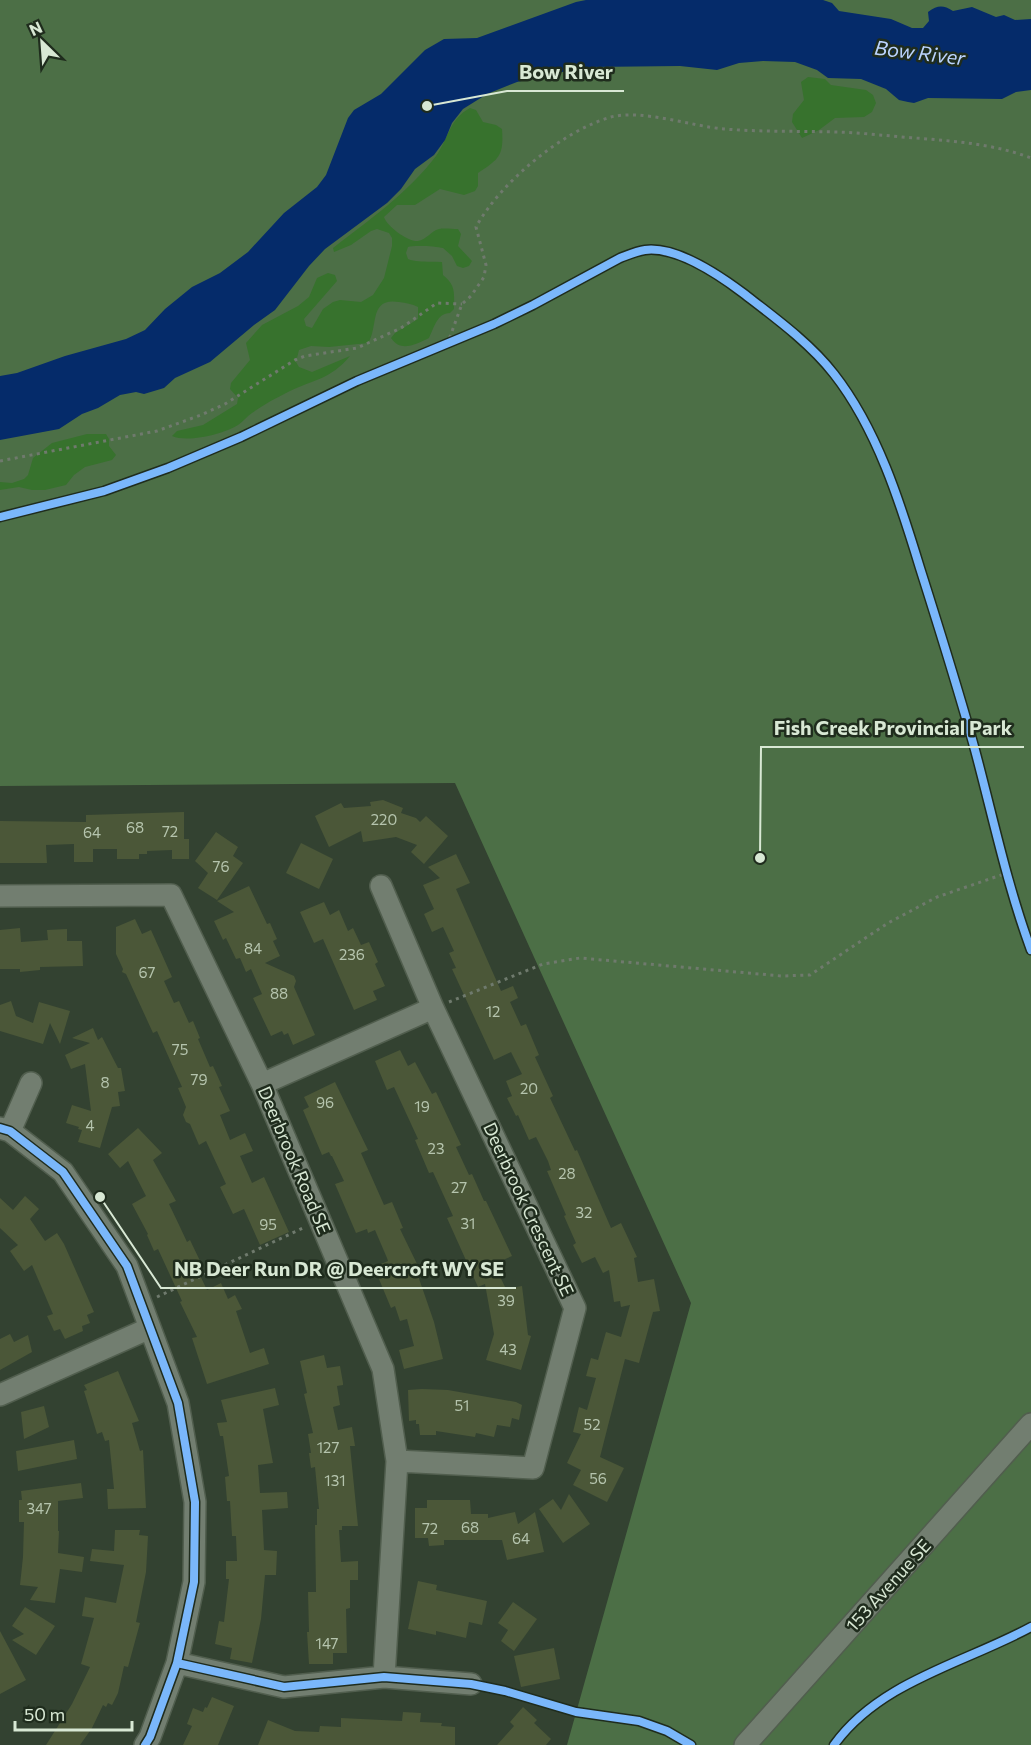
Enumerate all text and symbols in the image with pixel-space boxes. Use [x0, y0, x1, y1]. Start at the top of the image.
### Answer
north arrow [12, 12, 72, 72]
text: N [26, 17, 45, 39]
water label: Bow River [873, 35, 968, 70]
callout: Bow River [507, 53, 624, 91]
text: Bow River [519, 59, 613, 83]
callout: Fish Creek Provincial Park [761, 709, 1024, 747]
text: Fish Creek Provincial Park [774, 715, 1013, 739]
house number: 220 [371, 810, 397, 828]
house number: 68 [126, 818, 144, 836]
house number: 72 [162, 822, 178, 840]
house number: 64 [83, 823, 101, 841]
house number: 76 [213, 857, 229, 875]
house number: 84 [244, 939, 262, 957]
house number: 236 [339, 945, 365, 963]
house number: 67 [139, 963, 156, 981]
house number: 88 [270, 984, 288, 1002]
house number: 12 [486, 1002, 500, 1020]
house number: 75 [172, 1040, 188, 1058]
house number: 79 [191, 1070, 207, 1088]
house number: 8 [100, 1073, 110, 1091]
house number: 20 [520, 1079, 538, 1097]
street label: Deerbrook Road SE [254, 1083, 336, 1237]
house number: 96 [316, 1093, 334, 1111]
house number: 19 [414, 1097, 430, 1115]
house number: 4 [86, 1116, 95, 1134]
street label: Deerbrook Crescent SE [479, 1119, 579, 1299]
house number: 23 [428, 1139, 444, 1157]
house number: 28 [558, 1164, 576, 1182]
house number: 27 [451, 1178, 467, 1196]
house number: 32 [576, 1203, 592, 1221]
house number: 31 [461, 1214, 475, 1232]
house number: 95 [259, 1215, 277, 1233]
callout: NB Deer Run DR @ Deercroft WY SE [161, 1250, 516, 1288]
text: NB Deer Run DR @ Deercroft WY SE [174, 1256, 504, 1280]
house number: 39 [497, 1291, 515, 1309]
house number: 43 [499, 1340, 517, 1358]
house number: 51 [454, 1396, 470, 1414]
house number: 52 [584, 1415, 600, 1433]
house number: 127 [317, 1438, 339, 1456]
house number: 56 [589, 1469, 607, 1487]
house number: 131 [324, 1471, 346, 1489]
house number: 347 [26, 1499, 52, 1517]
house number: 68 [461, 1518, 479, 1536]
house number: 72 [422, 1519, 438, 1537]
house number: 64 [512, 1529, 530, 1547]
street label: 153 Avenue SE [841, 1534, 935, 1636]
house number: 147 [315, 1634, 339, 1652]
scale bar [15, 1694, 132, 1732]
text: 50 m [24, 1703, 65, 1725]

